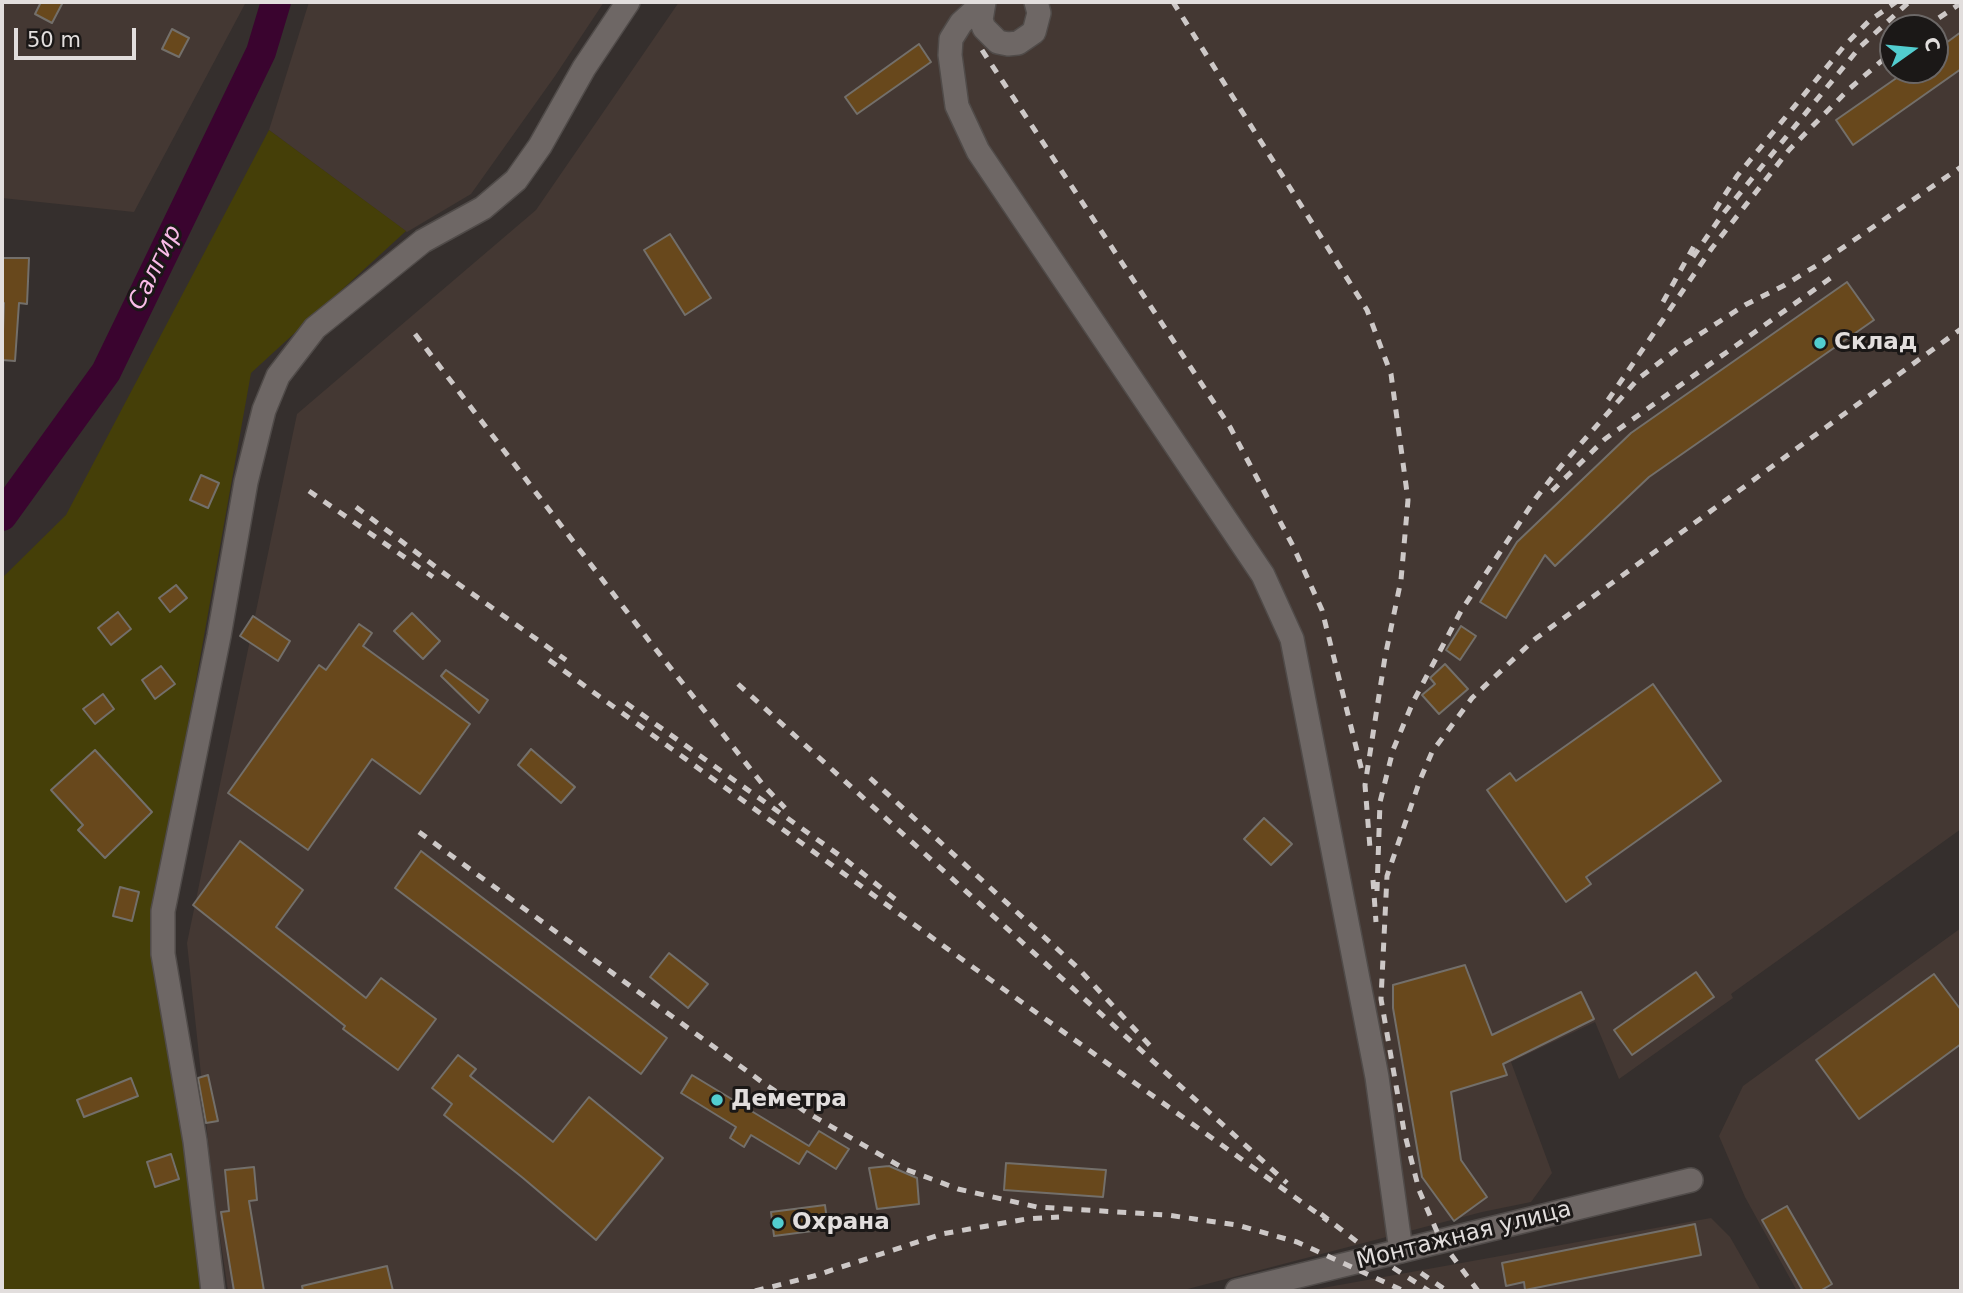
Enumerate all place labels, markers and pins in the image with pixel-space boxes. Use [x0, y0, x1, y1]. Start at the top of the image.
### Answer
place label: Склад [1834, 329, 1917, 357]
marker: Склад [1812, 335, 1828, 351]
place label: Деметра [731, 1086, 847, 1114]
marker: Деметра [709, 1092, 725, 1108]
place label: Охрана [792, 1209, 890, 1237]
marker: Охрана [770, 1215, 786, 1231]

